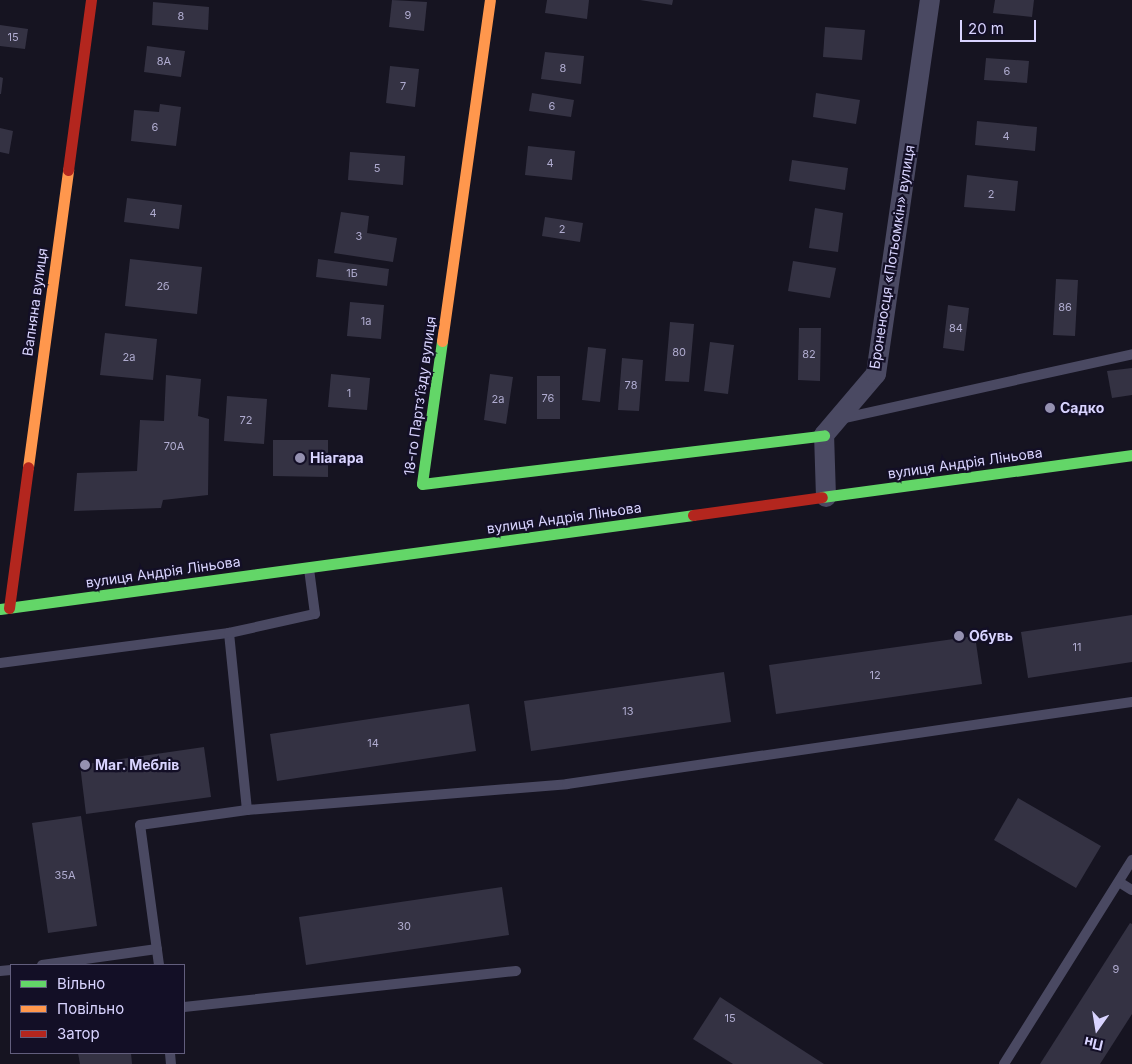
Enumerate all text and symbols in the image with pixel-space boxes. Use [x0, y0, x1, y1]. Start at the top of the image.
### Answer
house number: 9 [405, 8, 411, 22]
house number: 8 [178, 9, 184, 23]
scale bar [962, 10, 1038, 42]
text: 20 m [968, 19, 1004, 38]
house number: 15 [7, 30, 19, 44]
house number: 8А [157, 54, 171, 68]
house number: 8 [560, 61, 566, 75]
house number: 6 [1004, 64, 1010, 78]
house number: 7 [400, 79, 406, 93]
house number: 6 [549, 99, 555, 113]
house number: 6 [152, 120, 158, 134]
house number: 4 [1002, 129, 1010, 143]
street label: Броненосця «Потьомкін» вулиця [866, 144, 918, 370]
house number: 4 [546, 156, 554, 170]
house number: 5 [374, 161, 380, 175]
house number: 2 [988, 187, 994, 201]
house number: 4 [149, 206, 157, 220]
house number: 2 [559, 222, 565, 236]
house number: 3 [356, 229, 362, 243]
street label: Вапняна вулиця [19, 247, 51, 357]
house number: 1Б [346, 266, 358, 280]
house number: 2б [156, 279, 170, 293]
house number: 86 [1058, 300, 1072, 314]
house number: 1а [361, 314, 371, 328]
street label: 18-го Партз’їзду вулиця [400, 315, 440, 477]
house number: 84 [949, 321, 963, 335]
house number: 80 [672, 345, 686, 359]
house number: 82 [802, 347, 816, 361]
house number: 2а [123, 350, 135, 364]
house number: 78 [625, 378, 637, 392]
house number: 1 [347, 386, 351, 400]
house number: 76 [542, 391, 554, 405]
house number: 2а [492, 392, 504, 406]
place label: Садко [1060, 400, 1104, 416]
marker: Садко [1044, 402, 1056, 414]
house number: 72 [240, 413, 252, 427]
house number: 70А [164, 439, 184, 453]
street label: вулиця Андрія Ліньова [887, 444, 1043, 482]
place label: Ніагара [310, 450, 364, 466]
marker: Ніагара [294, 452, 306, 464]
street label: вулиця Андрія Ліньова [486, 499, 642, 537]
street label: вулиця Андрія Ліньова [85, 553, 241, 591]
place label: Обувь [969, 628, 1013, 644]
marker: Обувь [953, 630, 965, 642]
house number: 11 [1073, 640, 1081, 654]
house number: 12 [869, 668, 881, 682]
house number: 13 [622, 704, 634, 718]
house number: 14 [367, 736, 379, 750]
place label: Маг. Меблів [95, 757, 180, 773]
marker: Маг. Меблів [79, 759, 91, 771]
house number: 35А [54, 868, 76, 882]
house number: 30 [397, 919, 411, 933]
house number: 9 [1113, 962, 1119, 976]
legend [10, 964, 185, 1054]
text: Вільно [57, 974, 105, 993]
text: Повільно [57, 999, 124, 1018]
north arrow [1072, 1004, 1122, 1054]
house number: 15 [724, 1011, 736, 1025]
text: Затор [57, 1024, 100, 1043]
text: Пн [1082, 1034, 1105, 1055]

